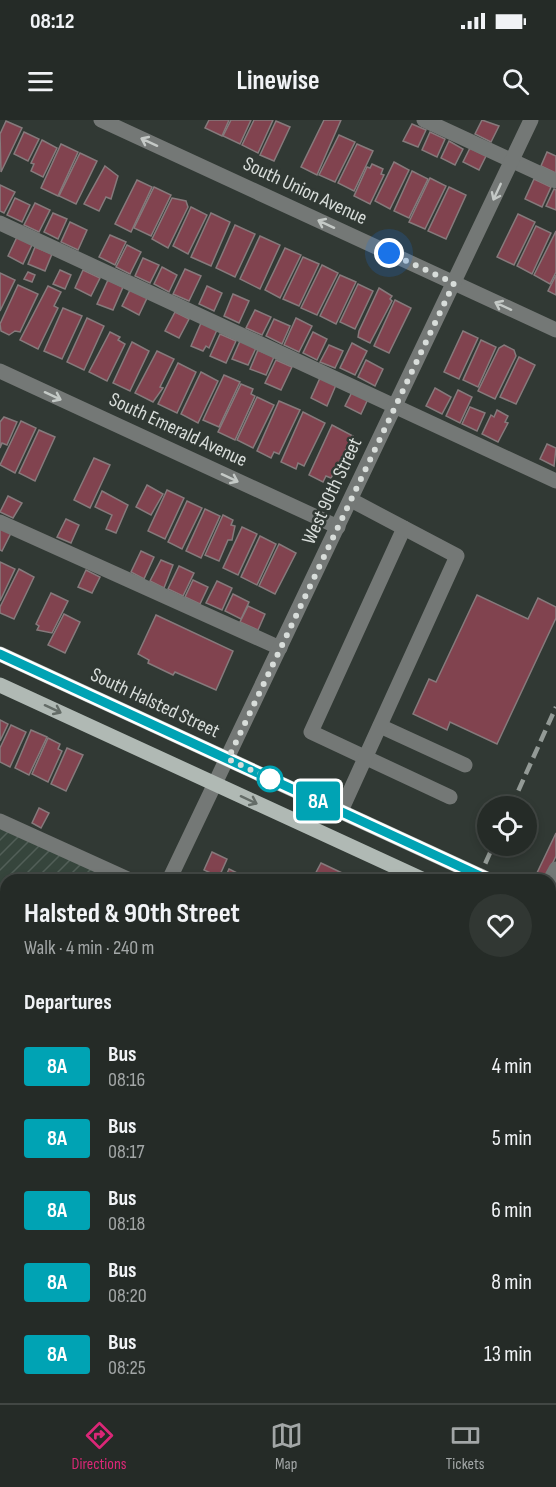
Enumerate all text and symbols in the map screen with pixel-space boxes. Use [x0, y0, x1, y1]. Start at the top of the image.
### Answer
text: 08:12 [30, 8, 74, 35]
icon: menu [24, 65, 57, 98]
text: Linewise [236, 65, 320, 97]
icon: search [499, 65, 532, 98]
one-way arrow [140, 136, 158, 148]
street label: South Union Avenue [239, 152, 371, 230]
one-way arrow [491, 182, 503, 200]
one-way arrow [317, 218, 335, 229]
your location [374, 238, 404, 268]
one-way arrow [494, 299, 512, 311]
street label: South Emerald Avenue [105, 388, 251, 472]
one-way arrow [44, 391, 62, 402]
street label: West 90th Street [297, 434, 367, 548]
one-way arrow [221, 472, 239, 484]
street label: South Halsted Street [87, 663, 223, 743]
one-way arrow [44, 704, 62, 716]
unlabelled marker [257, 766, 283, 792]
line badge: 8A [291, 782, 345, 820]
text: 8A [308, 789, 328, 814]
one-way arrow [240, 795, 258, 806]
map controls [477, 796, 537, 856]
button: locate [477, 796, 537, 856]
button: heart [469, 894, 532, 957]
text: Halsted & 90th Street [24, 897, 240, 930]
text: Walk · 4 min · 240 m [24, 936, 154, 960]
text: Departures [24, 989, 112, 1016]
text: Bus [108, 1041, 137, 1068]
text: 4 min [492, 1053, 532, 1080]
text: 8A [47, 1054, 67, 1079]
text: 08:16 [108, 1068, 145, 1092]
text: Bus [108, 1113, 137, 1140]
text: 5 min [492, 1125, 532, 1152]
text: 8A [47, 1126, 67, 1151]
text: 08:17 [108, 1140, 144, 1164]
text: Bus [108, 1185, 137, 1212]
text: 6 min [491, 1197, 532, 1224]
text: 8A [47, 1198, 67, 1223]
text: 08:18 [108, 1212, 145, 1236]
text: Bus [108, 1257, 137, 1284]
text: 8 min [491, 1269, 532, 1296]
text: 8A [47, 1270, 67, 1295]
text: 08:20 [108, 1284, 147, 1308]
text: Bus [108, 1329, 137, 1356]
text: 13 min [484, 1341, 532, 1368]
text: 8A [47, 1342, 67, 1367]
text: 08:25 [108, 1356, 146, 1380]
tab: Directions [72, 1419, 127, 1474]
tab: Map [270, 1419, 303, 1474]
tab: Tickets [446, 1419, 484, 1474]

